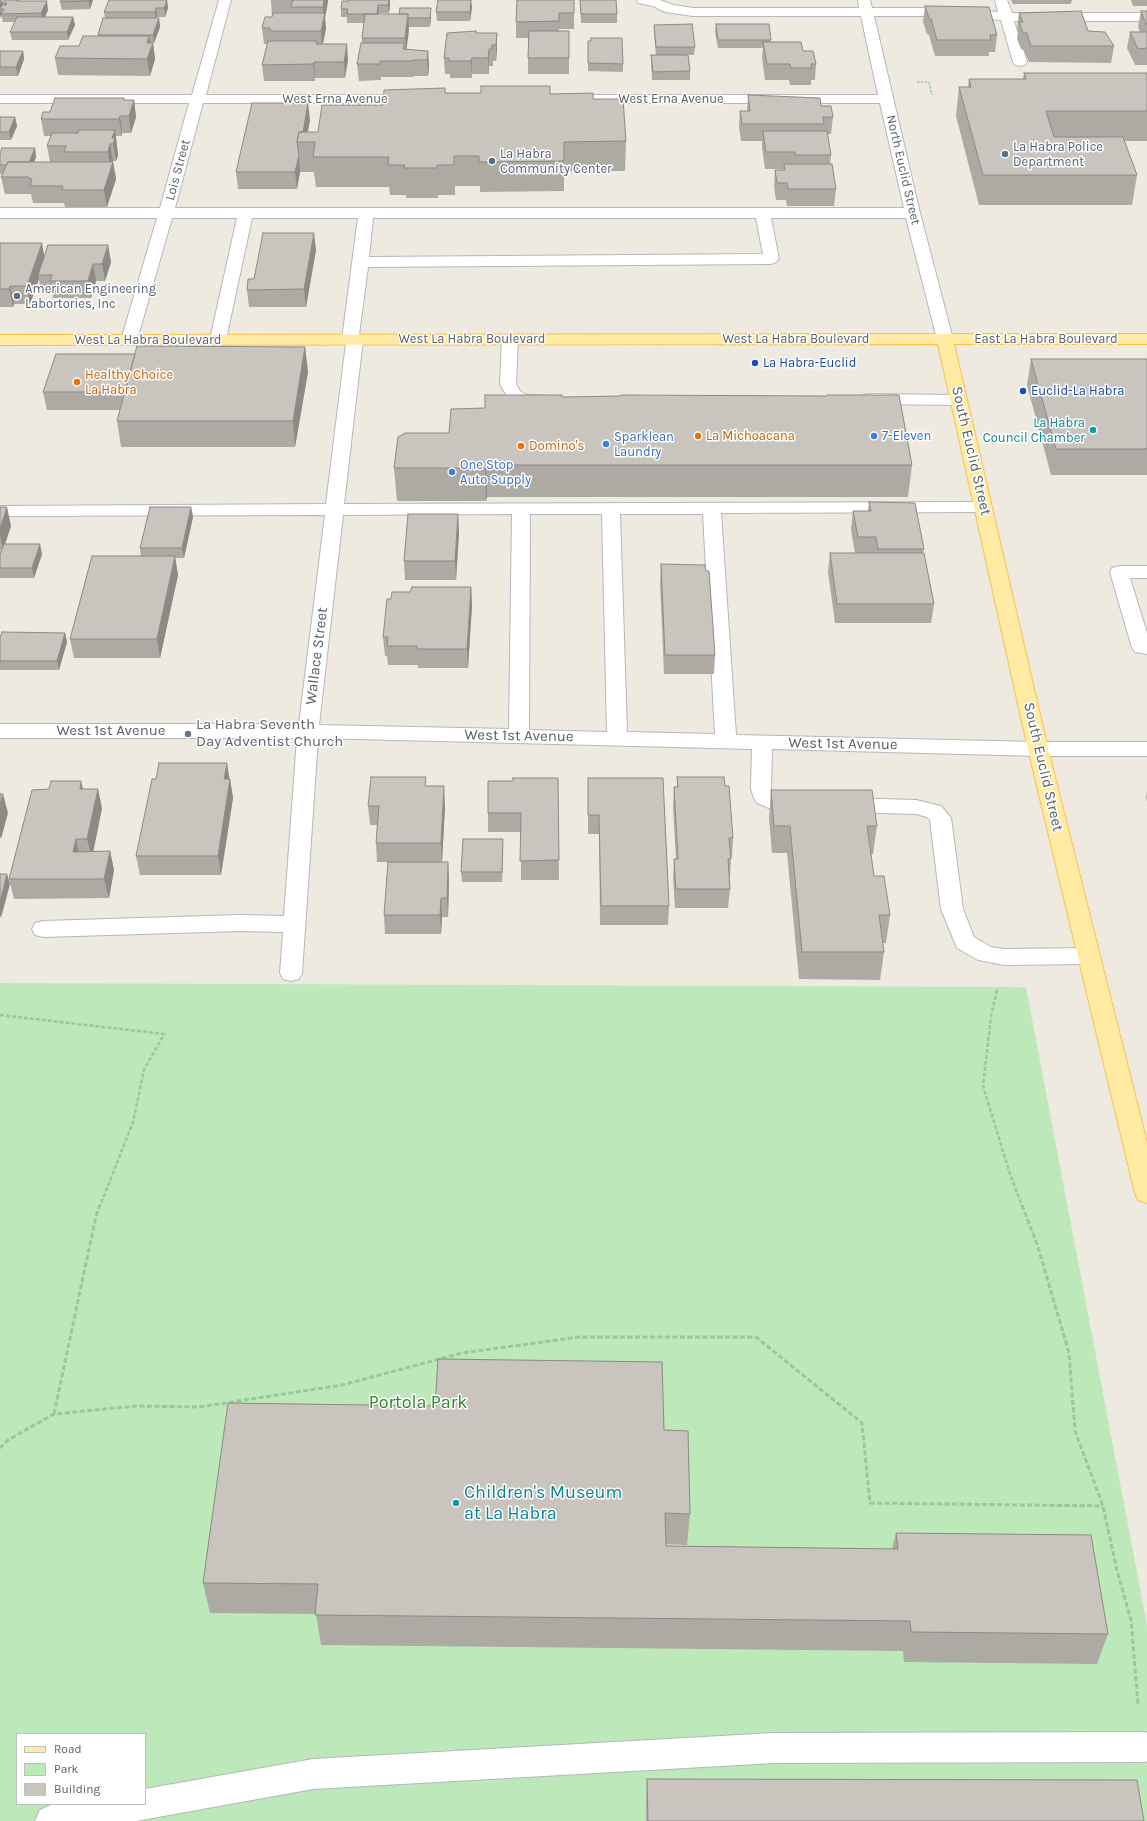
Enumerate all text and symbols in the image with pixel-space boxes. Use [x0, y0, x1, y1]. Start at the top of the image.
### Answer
street label: West Erna Avenue [282, 91, 388, 107]
street label: West Erna Avenue [618, 91, 724, 107]
street label: North Euclid Street [883, 113, 923, 227]
street label: Lois Street [162, 138, 194, 202]
place label: La Habra Police Department [1013, 139, 1103, 170]
place label: La Habra Community Center [500, 146, 612, 177]
marker: La Habra Police Department [1000, 149, 1010, 159]
marker: La Habra Community Center [487, 156, 497, 166]
place label: American Engineering Labortories, Inc [25, 281, 156, 312]
marker: American Engineering Labortories, Inc [12, 291, 22, 301]
street label: West La Habra Boulevard [399, 331, 545, 347]
street label: West La Habra Boulevard [723, 331, 869, 347]
street label: East La Habra Boulevard [974, 331, 1118, 347]
street label: West La Habra Boulevard [75, 332, 221, 348]
place label: La Habra-Euclid [763, 355, 856, 371]
marker: La Habra-Euclid [750, 358, 760, 368]
place label: Healthy Choice La Habra [85, 367, 173, 398]
marker: Healthy Choice La Habra [72, 377, 82, 387]
place label: Euclid-La Habra [1031, 383, 1124, 399]
street label: South Euclid Street [947, 385, 995, 517]
marker: Euclid-La Habra [1018, 386, 1028, 396]
place label: La Habra Council Chamber [983, 415, 1085, 446]
marker: La Habra Council Chamber [1088, 425, 1098, 435]
place label: La Michoacana [706, 428, 795, 444]
place label: 7-Eleven [882, 428, 931, 444]
place label: Sparklean Laundry [614, 429, 674, 460]
marker: La Michoacana [693, 431, 703, 441]
marker: 7-Eleven [869, 431, 879, 441]
place label: Domino's [529, 438, 584, 454]
marker: Sparklean Laundry [601, 439, 611, 449]
marker: Domino's [516, 441, 526, 451]
place label: One Stop Auto Supply [460, 457, 531, 488]
marker: One Stop Auto Supply [447, 467, 457, 477]
street label: Wallace Street [302, 606, 332, 706]
street label: South Euclid Street [1019, 701, 1067, 833]
place label: La Habra Seventh Day Adventist Church [196, 716, 343, 751]
street label: West 1st Avenue [56, 722, 166, 740]
street label: West 1st Avenue [464, 726, 574, 746]
marker: La Habra Seventh Day Adventist Church [183, 729, 193, 739]
street label: West 1st Avenue [788, 734, 898, 754]
park label: Portola Park [369, 1392, 467, 1414]
place label: Children's Museum at La Habra [464, 1482, 622, 1524]
marker: Children's Museum at La Habra [451, 1498, 461, 1508]
legend [16, 1733, 146, 1805]
text: Road [54, 1742, 82, 1756]
text: Park [54, 1762, 78, 1776]
text: Building [54, 1782, 100, 1796]

